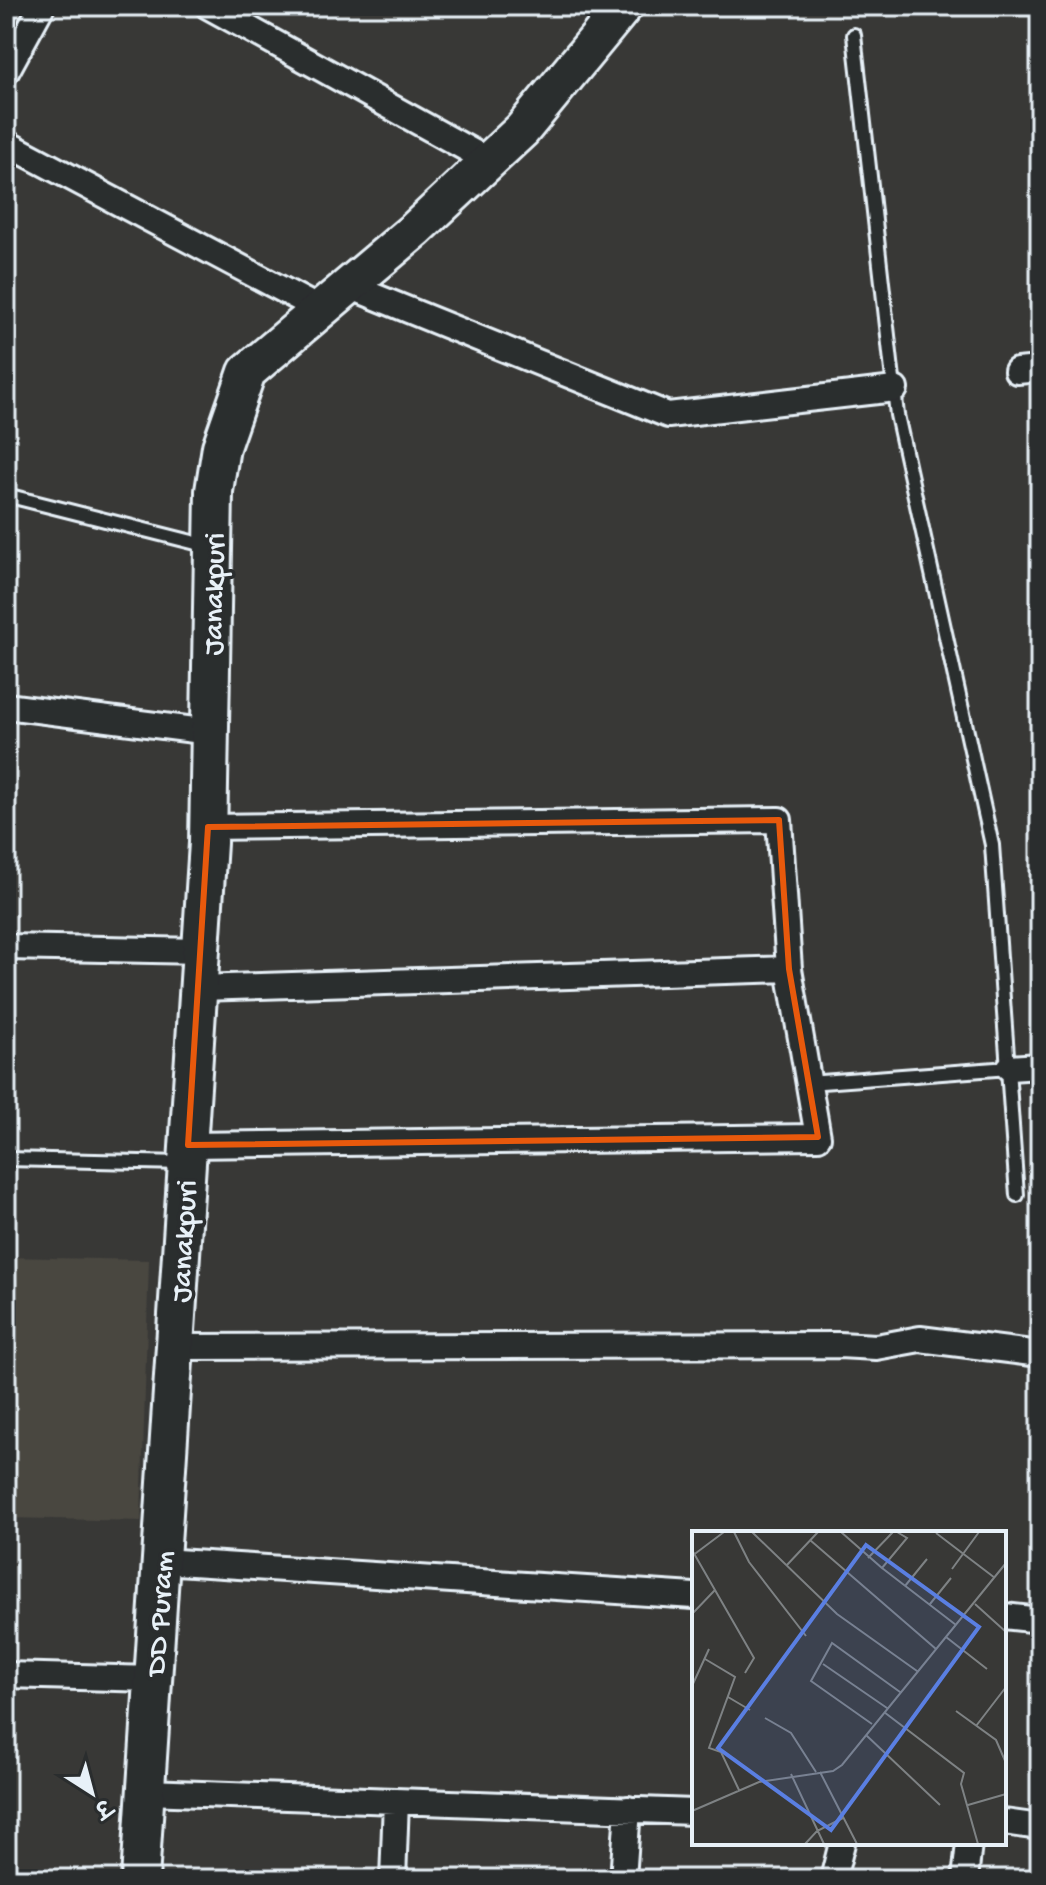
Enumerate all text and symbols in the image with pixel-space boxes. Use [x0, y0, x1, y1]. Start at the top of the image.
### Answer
street label: Janakpuri [198, 532, 235, 656]
street label: Janakpuri [166, 1179, 207, 1303]
inset map [692, 1531, 1006, 1845]
street label: DD Puram [141, 1550, 184, 1679]
north arrow [52, 1753, 132, 1833]
text: उ [86, 1790, 117, 1822]

